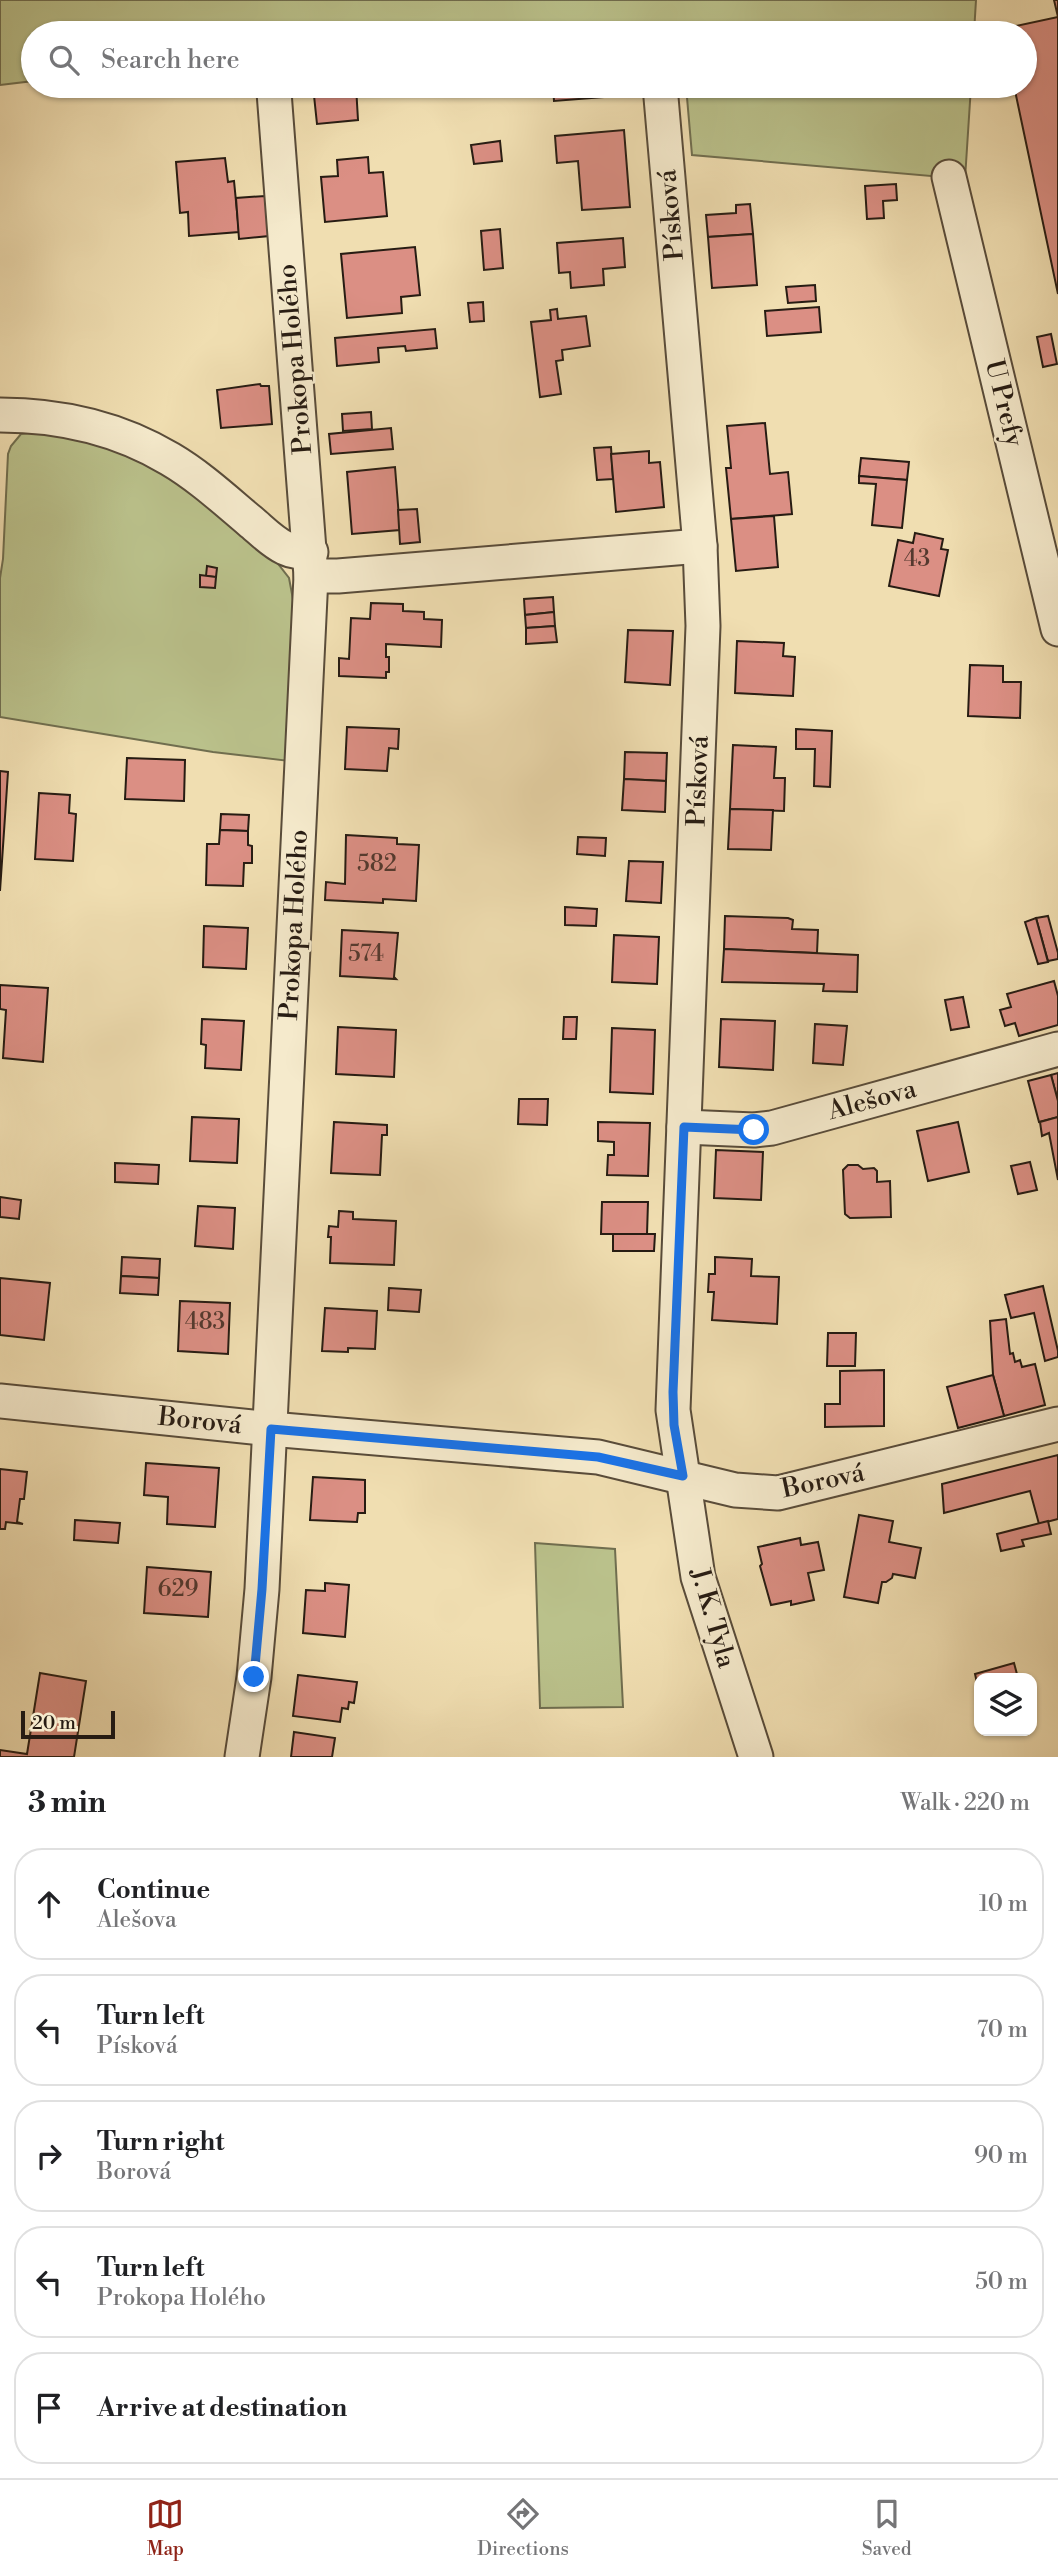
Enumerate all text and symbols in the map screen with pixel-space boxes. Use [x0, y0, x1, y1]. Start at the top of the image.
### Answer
search box [21, 21, 1037, 98]
icon: search [45, 41, 83, 79]
text: Search here [101, 44, 240, 76]
street label: Písková [651, 167, 691, 262]
street label: Prokopa Holého [271, 262, 319, 456]
street label: U Prefy [978, 356, 1030, 450]
house number: 43 [904, 545, 930, 573]
street label: Písková [680, 734, 716, 827]
street label: Prokopa Holého [273, 829, 315, 1021]
house number: 582 [357, 850, 397, 878]
house number: 574 [348, 940, 384, 968]
street label: Alešova [823, 1073, 920, 1127]
route start [738, 1114, 769, 1145]
house number: 483 [185, 1308, 225, 1336]
street label: Borová [156, 1401, 244, 1441]
street label: Borová [778, 1456, 868, 1506]
street label: J. K. Tyla [683, 1563, 743, 1672]
house number: 629 [158, 1575, 199, 1603]
route end [238, 1661, 269, 1692]
map controls [974, 1673, 1037, 1736]
button: layers [974, 1673, 1037, 1736]
scale bar [21, 1708, 116, 1740]
text: 20 m [32, 1711, 76, 1735]
text: 3 min [28, 1784, 106, 1822]
text: Walk · 220 m [901, 1789, 1030, 1817]
text: Continue [97, 1874, 210, 1906]
icon: ahead [30, 1885, 68, 1923]
text: 10 m [979, 1890, 1028, 1918]
text: Alešova [97, 1906, 177, 1934]
text: Turn left [97, 2000, 205, 2032]
icon: left [30, 2011, 68, 2049]
text: 70 m [977, 2016, 1028, 2044]
text: Písková [97, 2032, 178, 2060]
text: Turn right [97, 2126, 225, 2158]
icon: right [30, 2137, 68, 2175]
text: 90 m [974, 2142, 1028, 2170]
text: Borová [97, 2158, 171, 2186]
text: Turn left [97, 2252, 205, 2284]
icon: left [30, 2263, 68, 2301]
text: 50 m [975, 2268, 1028, 2296]
text: Prokopa Holého [97, 2284, 266, 2312]
icon: arrive [30, 2389, 68, 2427]
text: Arrive at destination [97, 2392, 347, 2424]
tab: Map [146, 2495, 184, 2561]
tab: Directions [477, 2495, 569, 2561]
tab: Saved [862, 2495, 912, 2561]

